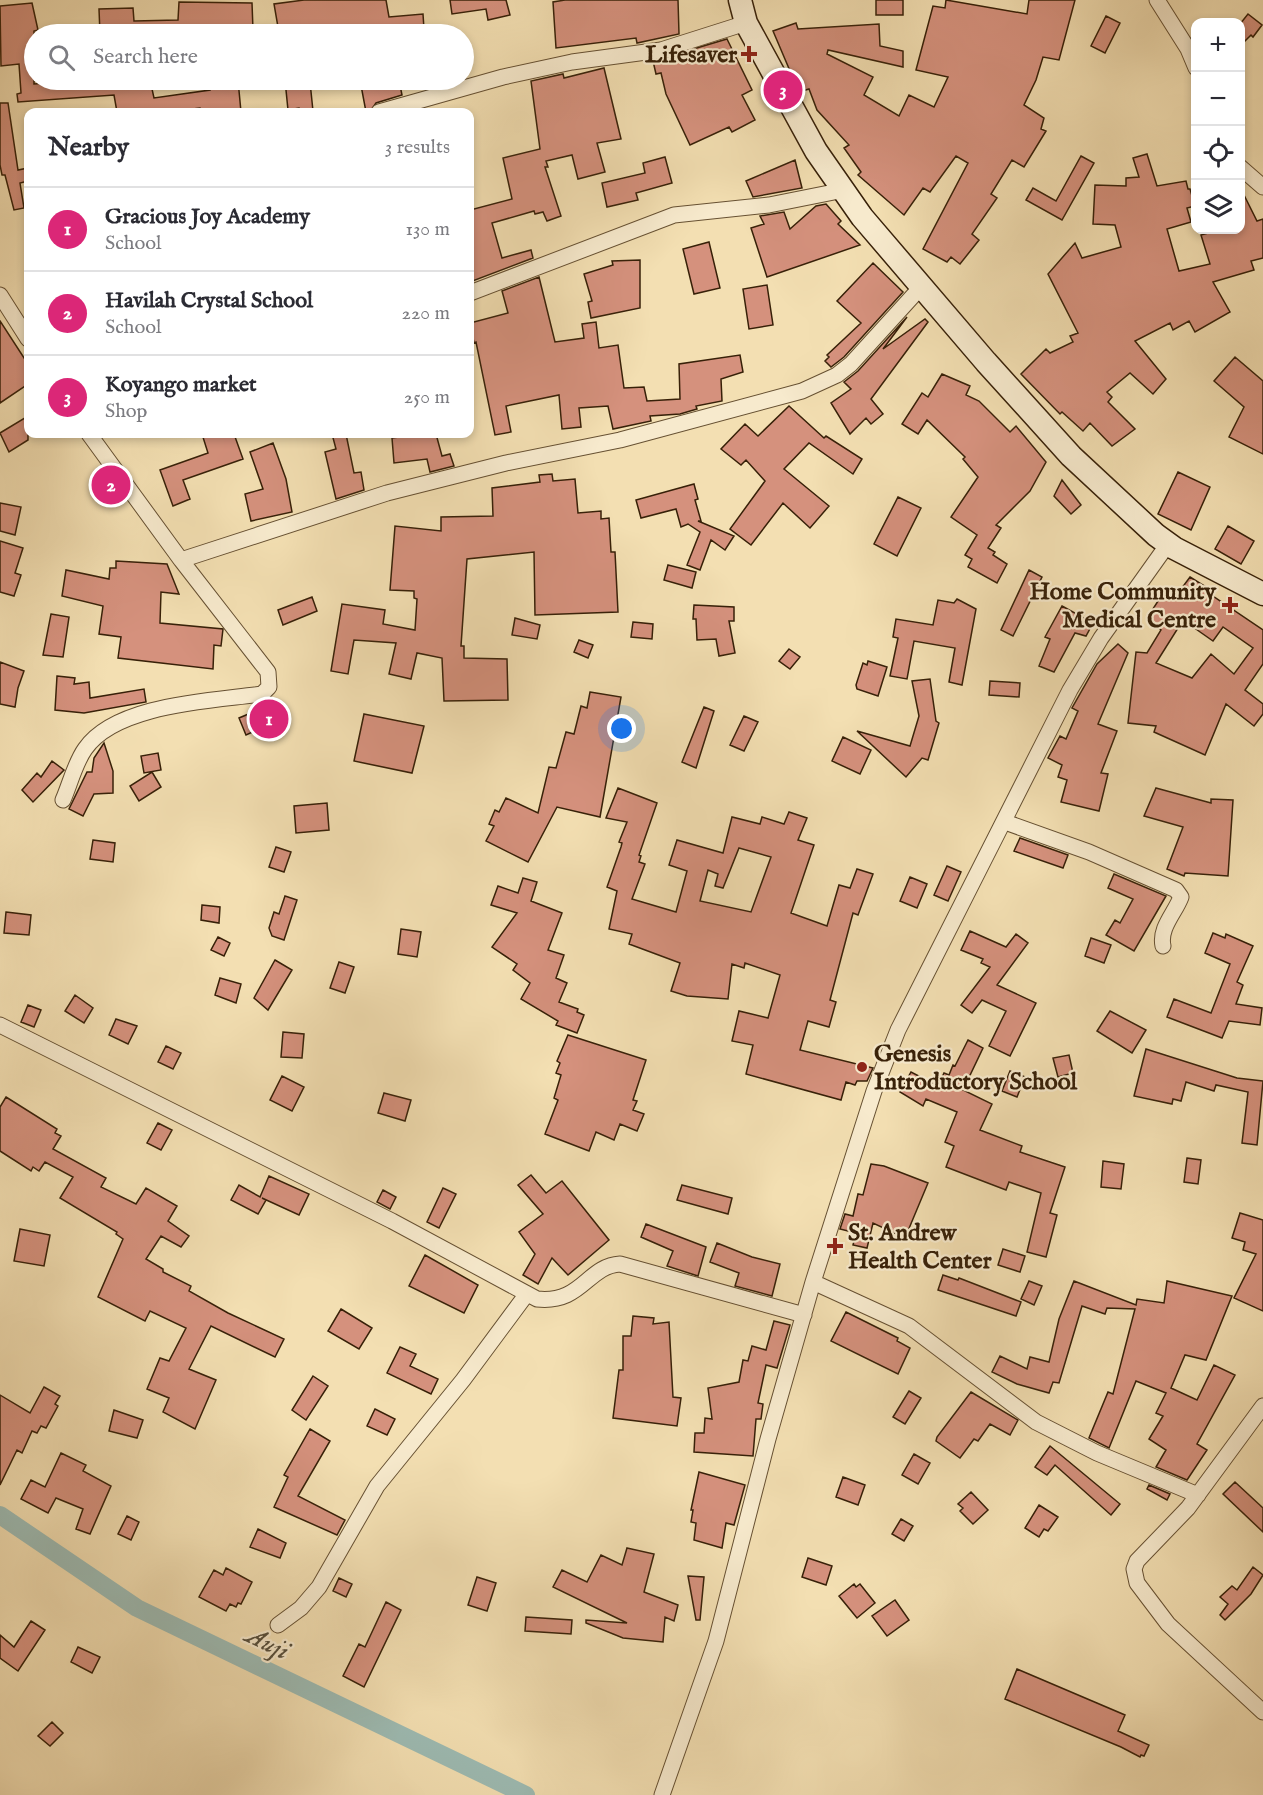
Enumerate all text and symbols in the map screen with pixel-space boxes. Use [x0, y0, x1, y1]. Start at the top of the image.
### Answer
map controls [1191, 18, 1245, 234]
button: + [1191, 18, 1245, 72]
search box [24, 24, 474, 90]
place label: Lifesaver [645, 40, 737, 71]
icon: search [45, 41, 78, 74]
text: Search here [93, 43, 198, 71]
marker: Lifesaver [742, 47, 756, 61]
pin: 3 [764, 68, 802, 112]
button: − [1191, 72, 1245, 126]
button: locate [1191, 126, 1245, 180]
text: Nearby [48, 131, 129, 164]
text: 3 results [385, 135, 450, 160]
button: layers [1191, 180, 1245, 234]
text: Gracious Joy Academy [105, 203, 310, 231]
text: 1 [64, 217, 71, 242]
text: 130 m [405, 217, 450, 242]
text: School [105, 231, 161, 256]
text: Havilah Crystal School [105, 287, 313, 315]
text: 2 [63, 301, 72, 326]
text: 220 m [402, 301, 450, 326]
text: School [105, 315, 161, 340]
text: Koyango market [105, 371, 257, 399]
text: 3 [64, 385, 71, 410]
text: 250 m [404, 385, 450, 410]
text: Shop [105, 399, 147, 424]
pin: 2 [92, 462, 130, 508]
place label: Home Community Medical Centre [1029, 577, 1217, 636]
marker: Home Community Medical Centre [1221, 596, 1239, 614]
pin: 1 [250, 696, 288, 742]
your location [607, 714, 636, 743]
place label: Genesis Introductory School [874, 1039, 1078, 1098]
marker: Genesis Introductory School [855, 1060, 869, 1074]
place label: St. Andrew Health Center [848, 1218, 992, 1277]
marker: St. Andrew Health Center [826, 1237, 844, 1255]
water label: Auji [238, 1618, 296, 1669]

